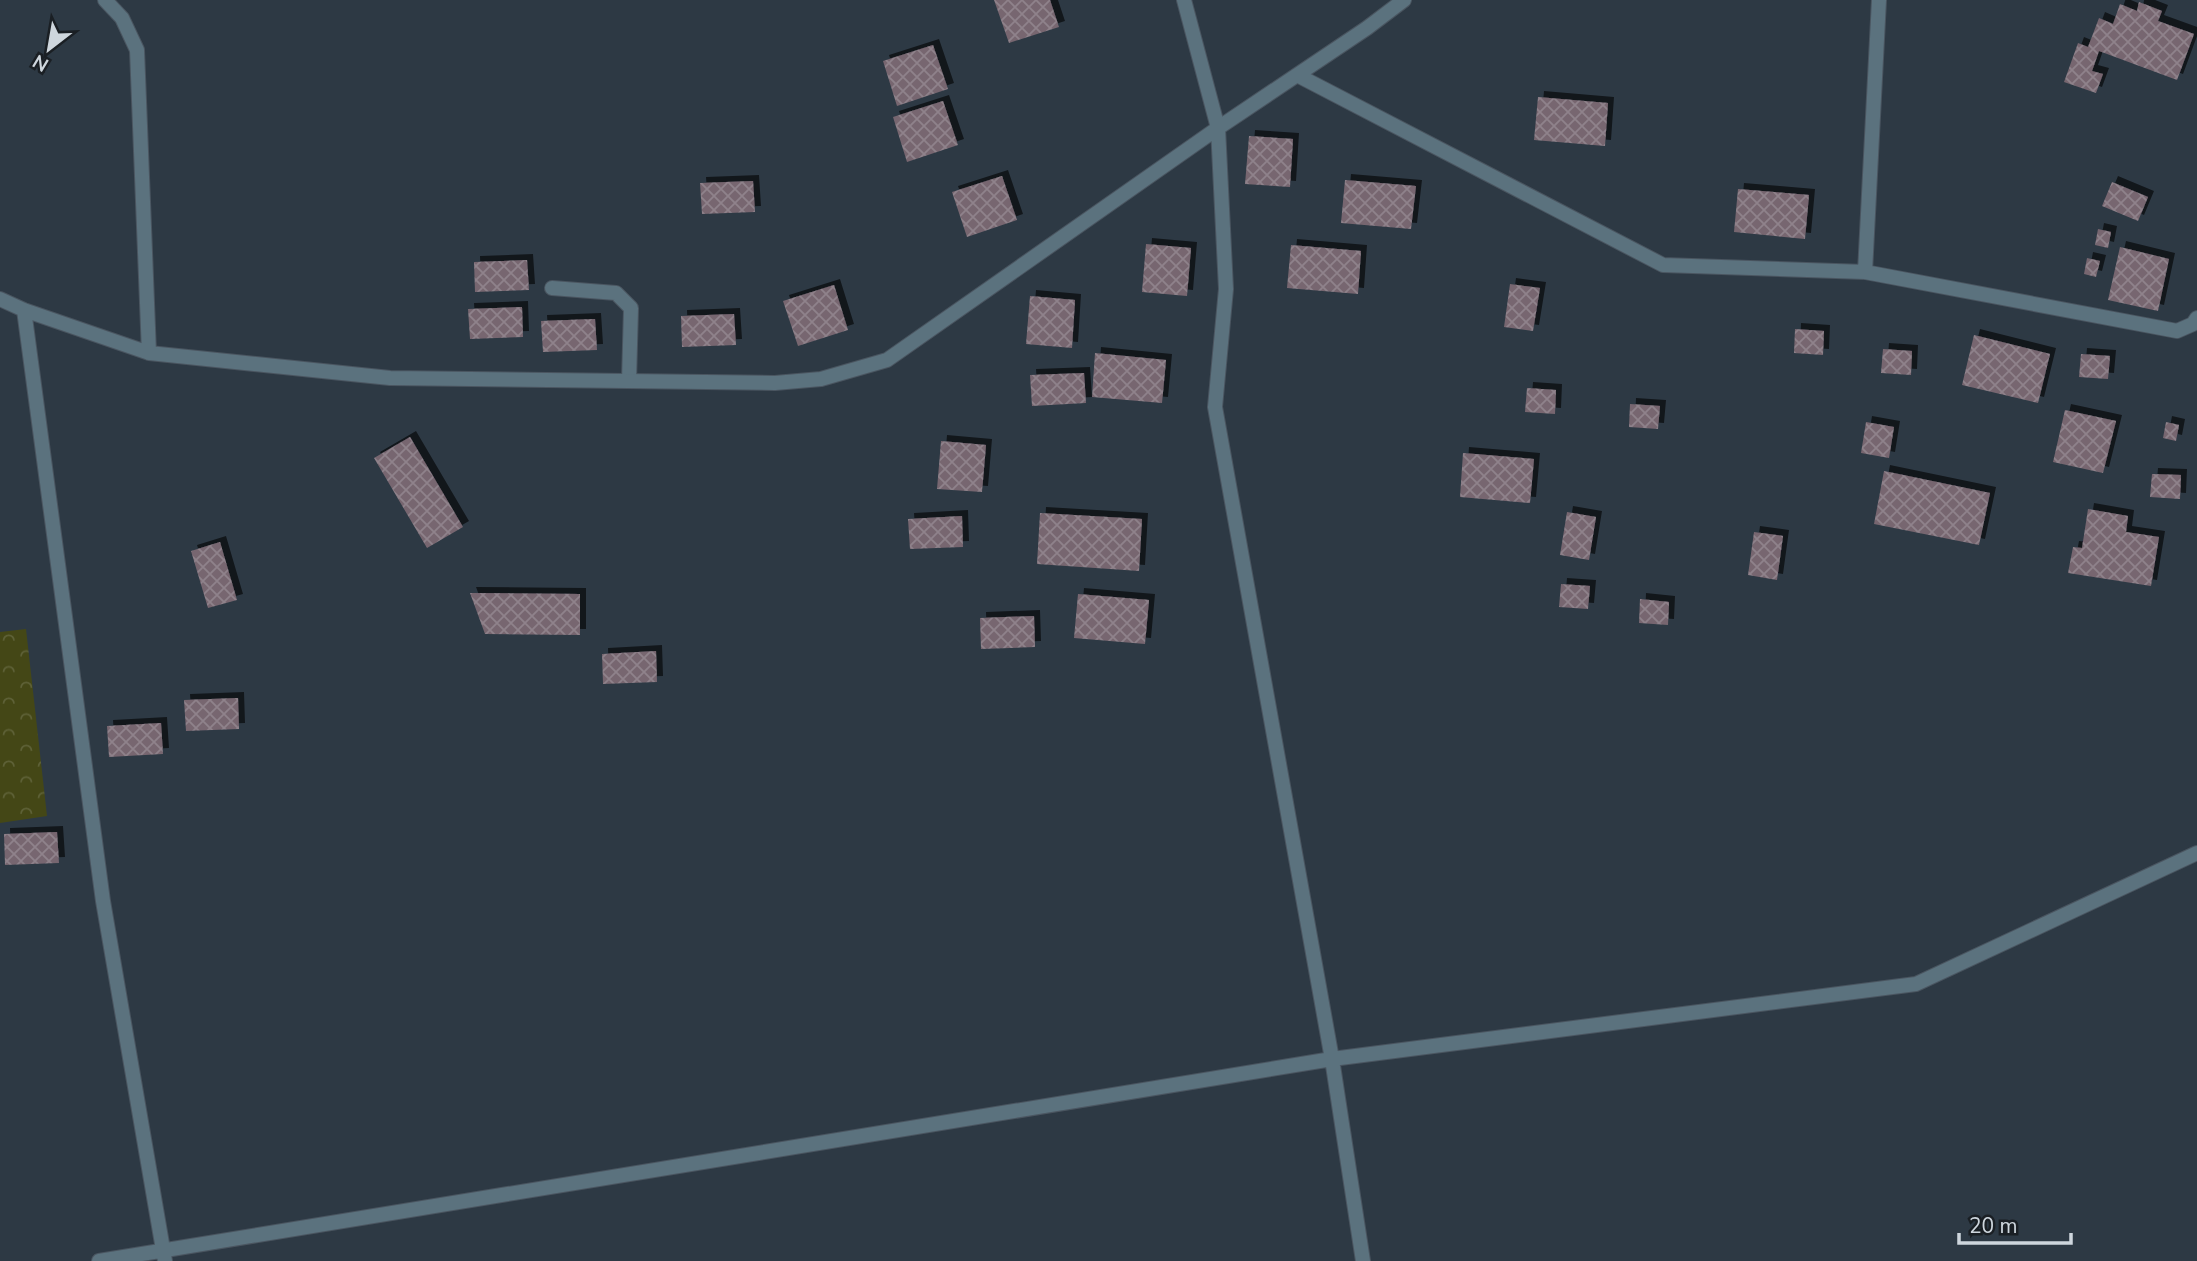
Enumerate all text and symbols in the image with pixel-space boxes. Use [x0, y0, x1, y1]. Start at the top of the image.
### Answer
north arrow [14, 14, 84, 84]
text: N [28, 48, 54, 78]
scale bar [1959, 1202, 2071, 1246]
text: 20 m [1969, 1212, 2018, 1240]

